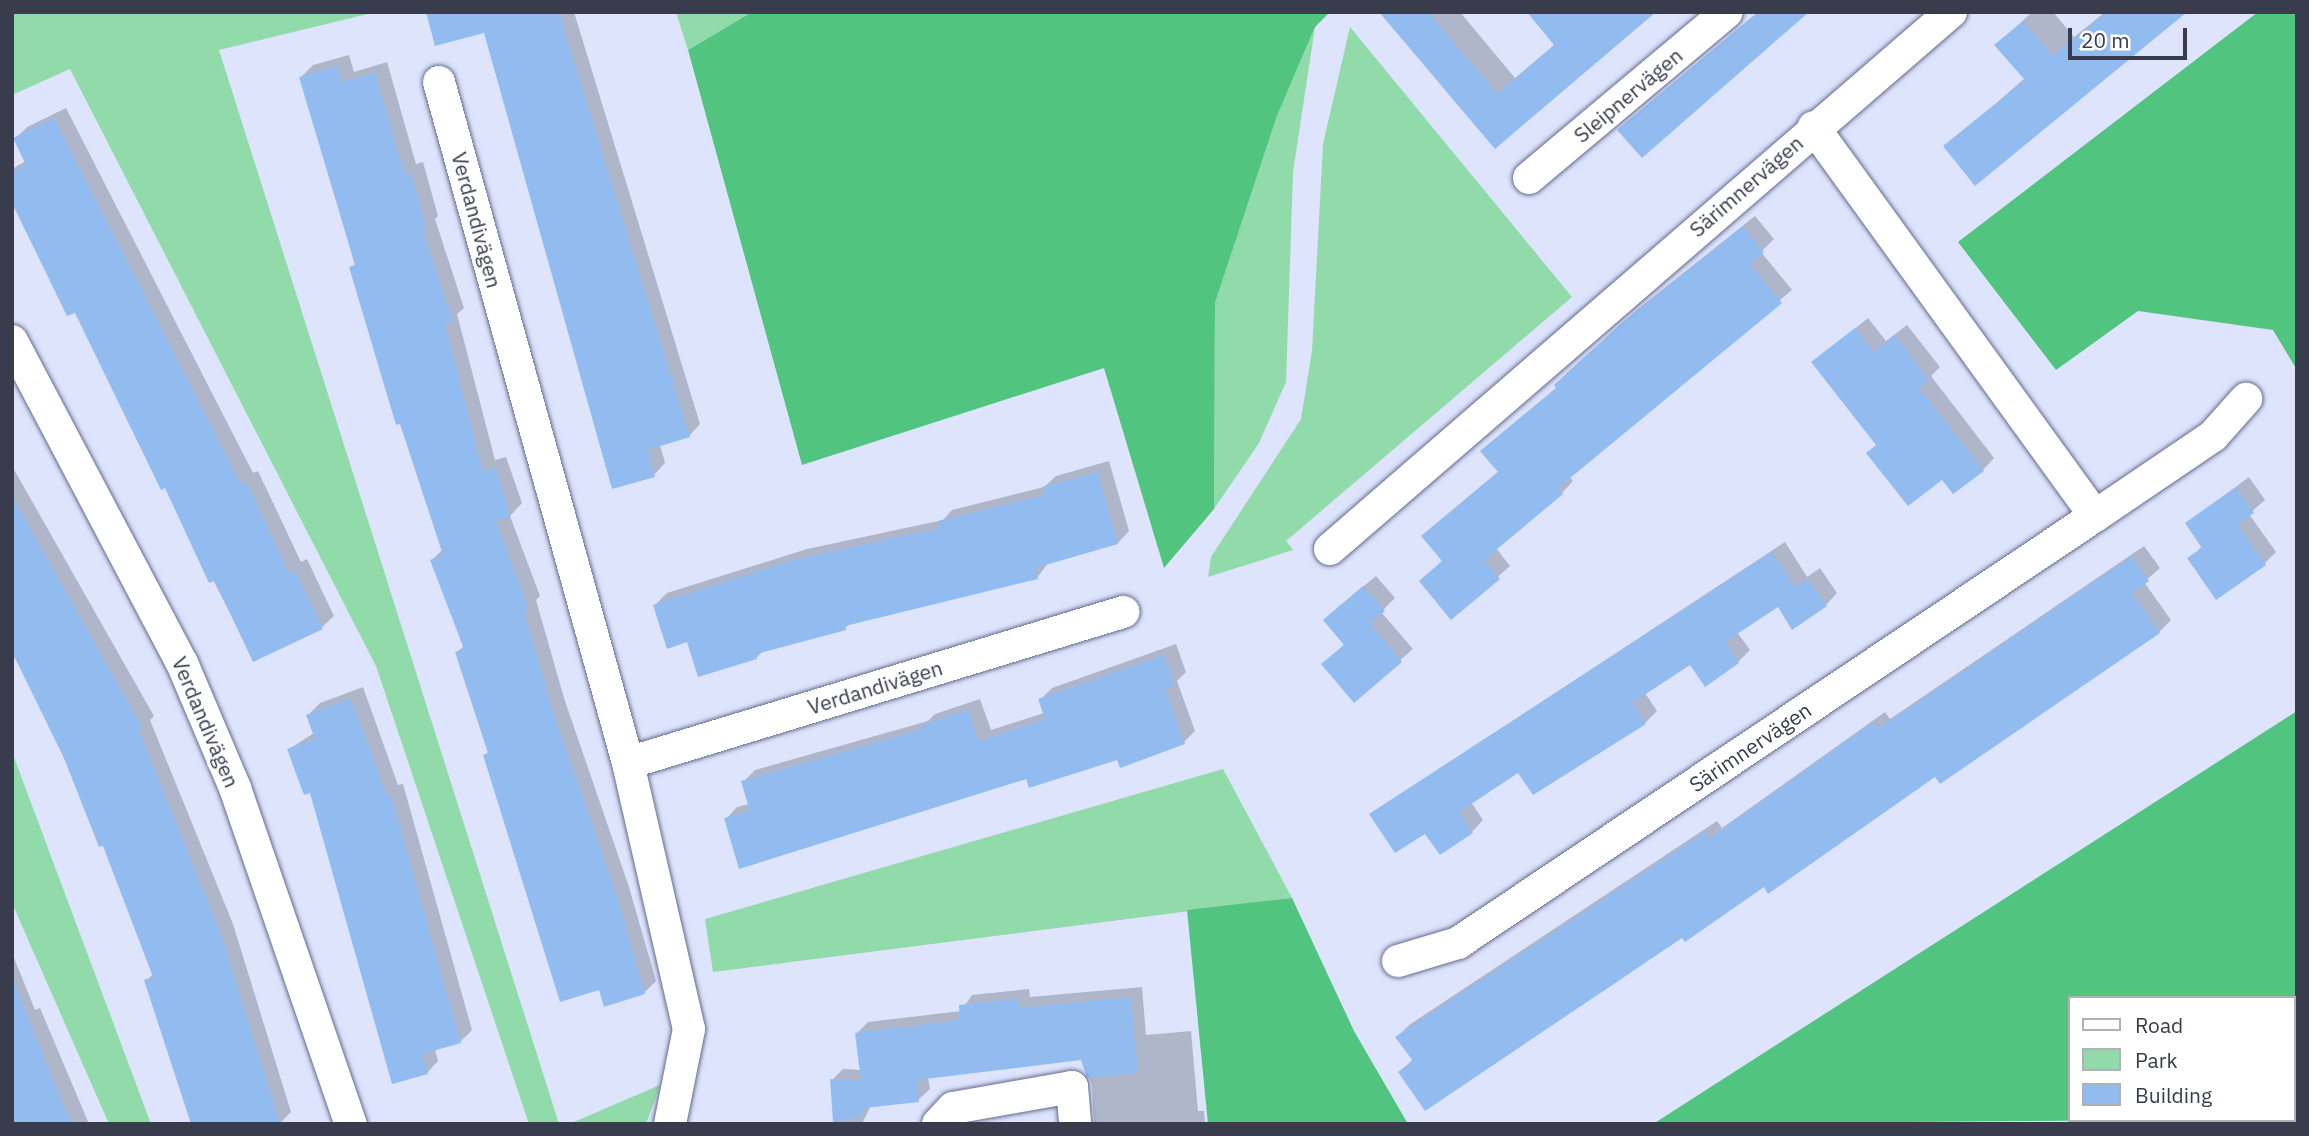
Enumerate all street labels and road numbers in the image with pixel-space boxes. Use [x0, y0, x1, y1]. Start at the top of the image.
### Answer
street label: Sleipnervägen [1569, 42, 1687, 148]
street label: Särimnervägen [1684, 130, 1808, 242]
street label: Verdandivägen [447, 149, 507, 291]
street label: Verdandivägen [167, 653, 245, 791]
street label: Verdandivägen [804, 655, 946, 719]
street label: Särimnervägen [1684, 697, 1816, 797]

